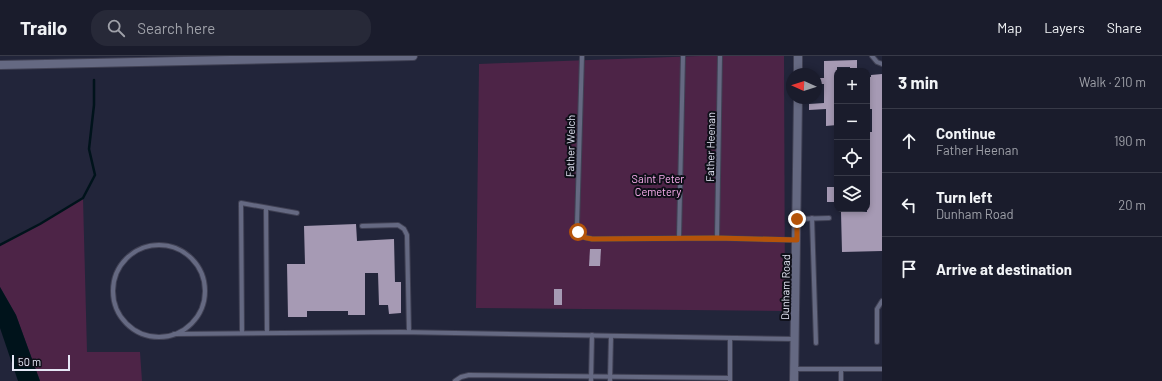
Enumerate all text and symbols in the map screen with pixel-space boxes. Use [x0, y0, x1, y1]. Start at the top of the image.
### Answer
search box [91, 10, 371, 46]
text: Trailo [20, 16, 67, 39]
icon: search [105, 17, 127, 39]
text: Search here [137, 19, 215, 37]
text: Map [997, 19, 1022, 36]
text: Layers [1044, 19, 1085, 36]
text: Share [1107, 19, 1142, 36]
north arrow [786, 68, 822, 104]
map controls [834, 68, 870, 212]
button: + [834, 68, 870, 104]
text: 3 min [898, 72, 938, 92]
text: Walk · 210 m [1079, 74, 1146, 90]
button: − [834, 104, 870, 140]
street label: Father Heenan [703, 112, 717, 182]
street label: Father Welch [563, 115, 577, 177]
text: Continue [936, 124, 996, 142]
icon: ahead [898, 130, 920, 152]
text: 190 m [1114, 133, 1146, 149]
button: locate [834, 140, 870, 176]
text: Father Heenan [936, 142, 1019, 158]
park label: Saint Peter Cemetery [632, 172, 684, 198]
button: layers [834, 176, 870, 212]
text: Turn left [936, 188, 992, 206]
icon: left [898, 194, 920, 216]
text: 20 m [1118, 197, 1146, 213]
text: Dunham Road [936, 206, 1014, 222]
route end [788, 210, 806, 228]
route start [569, 223, 587, 241]
street label: Dunham Road [778, 254, 792, 320]
icon: arrive [898, 258, 920, 280]
text: Arrive at destination [936, 260, 1072, 278]
scale bar [12, 353, 70, 372]
text: 50 m [18, 355, 41, 368]

